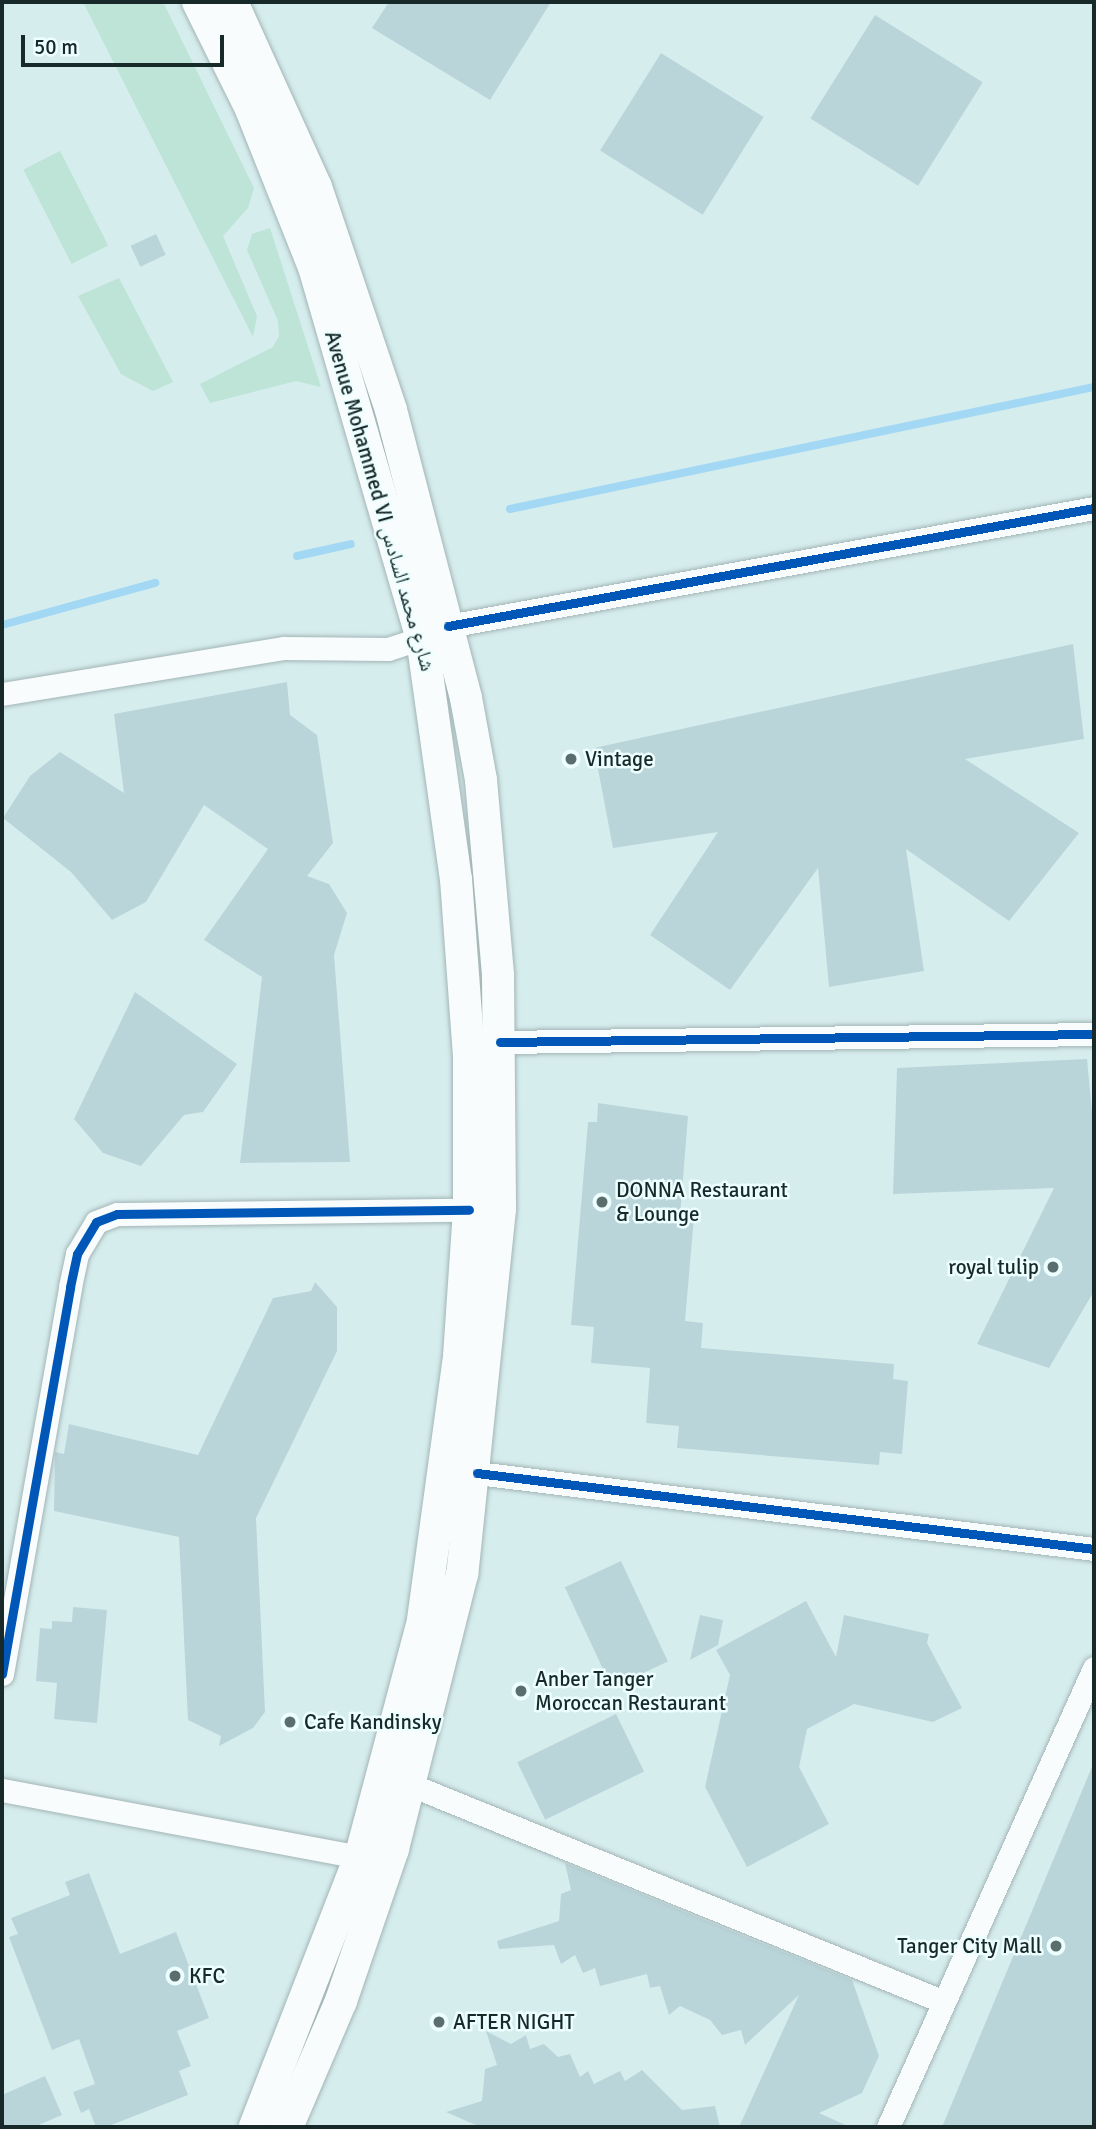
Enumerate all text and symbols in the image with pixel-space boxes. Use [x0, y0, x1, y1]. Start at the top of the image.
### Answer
scale bar [24, 21, 228, 65]
text: 50 m [34, 34, 78, 60]
street label: Avenue Mohammed VI شارع محمد السادس [319, 328, 441, 674]
place label: Vintage [585, 746, 654, 772]
marker: Vintage [563, 751, 579, 767]
place label: DONNA Restaurant & Lounge [616, 1177, 788, 1227]
marker: DONNA Restaurant & Lounge [594, 1194, 610, 1210]
place label: royal tulip [948, 1254, 1039, 1280]
marker: royal tulip [1045, 1259, 1061, 1275]
place label: Anber Tanger Moroccan Restaurant [535, 1666, 726, 1716]
marker: Anber Tanger Moroccan Restaurant [513, 1683, 529, 1699]
place label: Cafe Kandinsky [304, 1709, 442, 1735]
marker: Cafe Kandinsky [282, 1714, 298, 1730]
place label: Tanger City Mall [897, 1933, 1042, 1959]
marker: Tanger City Mall [1048, 1938, 1064, 1954]
place label: KFC [189, 1963, 225, 1989]
marker: KFC [167, 1968, 183, 1984]
place label: AFTER NIGHT [453, 2009, 575, 2035]
marker: AFTER NIGHT [431, 2014, 447, 2030]

